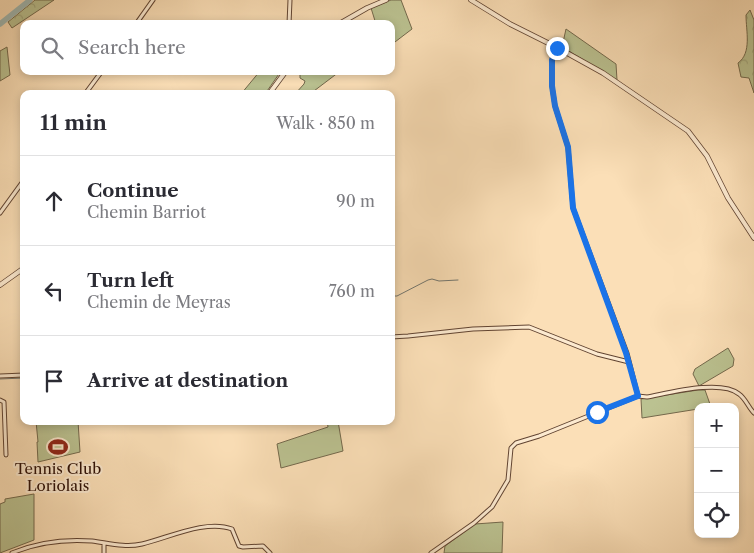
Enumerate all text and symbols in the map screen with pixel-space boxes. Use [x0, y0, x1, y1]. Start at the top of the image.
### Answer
search box [20, 20, 395, 75]
icon: search [38, 34, 66, 62]
text: Search here [78, 36, 186, 59]
route end [546, 37, 569, 60]
text: 11 min [40, 110, 107, 135]
text: Walk · 850 m [276, 113, 375, 133]
text: Continue [87, 179, 179, 202]
icon: ahead [40, 187, 68, 215]
text: 90 m [336, 191, 375, 211]
text: Chemin Barriot [87, 202, 206, 222]
text: Turn left [87, 269, 174, 292]
icon: left [40, 277, 68, 305]
text: 760 m [329, 281, 375, 301]
text: Chemin de Meyras [87, 292, 231, 312]
icon: arrive [40, 367, 68, 395]
text: Arrive at destination [87, 369, 288, 392]
route start [586, 401, 609, 424]
map controls [694, 403, 739, 538]
button: + [694, 403, 739, 448]
sports icon: Tennis Club Loriolais [47, 436, 69, 458]
button: − [694, 448, 739, 493]
place label: Tennis Club Loriolais [15, 459, 101, 495]
button: locate [694, 493, 739, 538]

